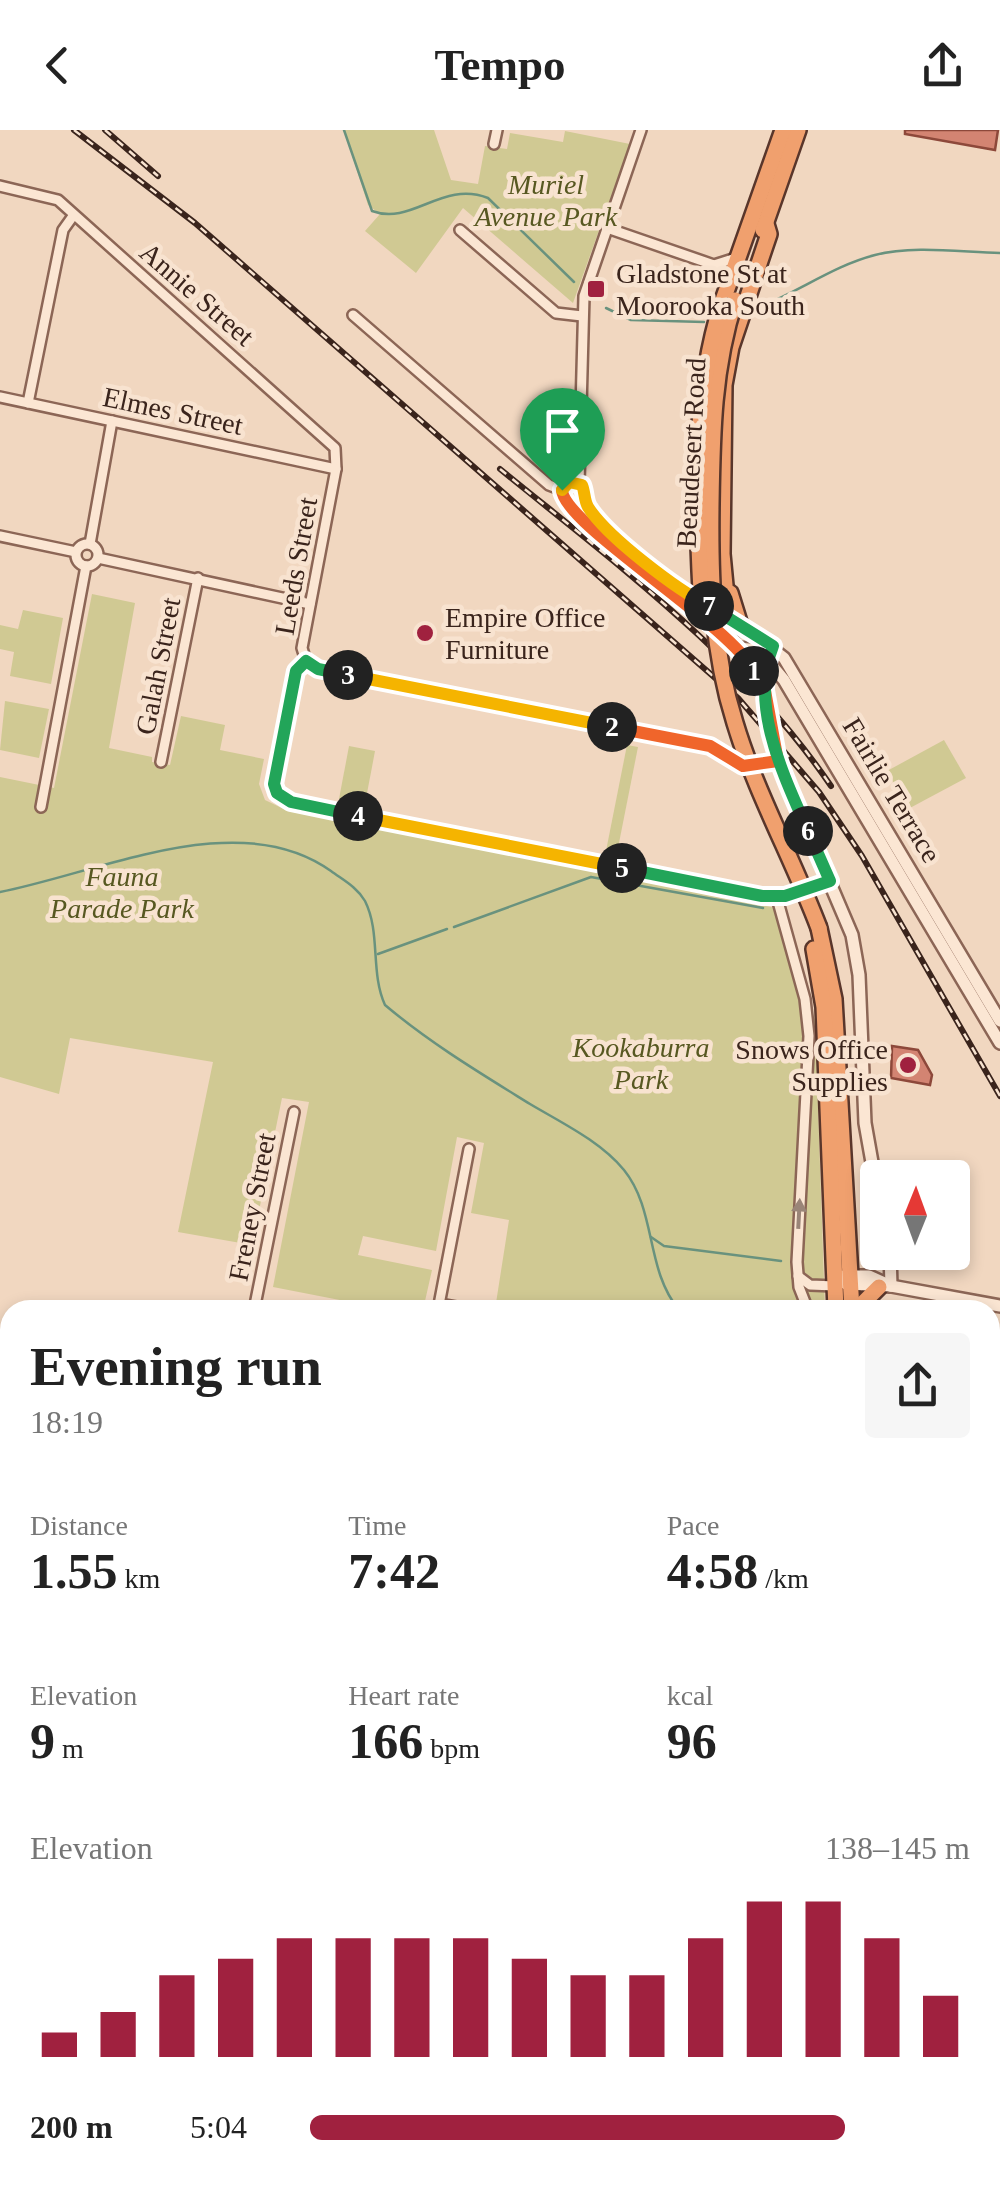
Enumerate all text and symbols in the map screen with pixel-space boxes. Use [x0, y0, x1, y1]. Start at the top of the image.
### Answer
icon: back [30, 38, 85, 93]
icon: share [915, 38, 970, 93]
text: Tempo [435, 40, 565, 90]
park label: Muriel Avenue Park [473, 169, 618, 232]
street label: Annie Street [134, 236, 260, 352]
place label: Gladstone St at Moorooka South [616, 258, 805, 321]
marker: Gladstone St at Moorooka South [585, 278, 607, 300]
street label: Beaudesert Road [671, 357, 711, 549]
street label: Elmes Street [100, 381, 246, 441]
pin [520, 388, 605, 491]
icon: arrive [535, 403, 590, 458]
street label: Leeds Street [269, 495, 323, 637]
pin: 7 [684, 581, 734, 631]
text: 7 [702, 590, 716, 621]
street label: Galah Street [130, 595, 187, 737]
place label: Empire Office Furniture [445, 602, 605, 665]
marker: Empire Office Furniture [414, 622, 436, 644]
pin: 1 [729, 646, 779, 696]
pin: 3 [323, 650, 373, 700]
text: 1 [747, 655, 761, 686]
text: 3 [341, 659, 355, 690]
pin: 2 [587, 702, 637, 752]
text: 2 [605, 711, 619, 742]
street label: Fairlie Terrace [837, 712, 947, 868]
pin: 4 [333, 791, 383, 841]
text: 4 [351, 800, 365, 831]
pin: 6 [783, 806, 833, 856]
text: 6 [801, 815, 815, 846]
pin: 5 [597, 843, 647, 893]
text: 5 [615, 852, 629, 883]
park label: Fauna Parade Park [49, 861, 194, 924]
park label: Kookaburra Park [572, 1032, 709, 1095]
place label: Snows Office Supplies [735, 1034, 888, 1097]
marker: Snows Office Supplies [897, 1054, 919, 1076]
street label: Freney Street [222, 1130, 282, 1284]
north arrow [860, 1160, 970, 1270]
map controls [860, 1160, 970, 1270]
one-way arrow [792, 1198, 808, 1230]
button: share [865, 1333, 970, 1438]
text: Evening run [30, 1336, 322, 1397]
text: 18:19 [30, 1404, 103, 1440]
text: Distance [30, 1510, 128, 1541]
text: Time [348, 1510, 406, 1541]
text: Pace [667, 1510, 720, 1541]
text: 1.55 [30, 1543, 118, 1599]
text: 7:42 [348, 1543, 440, 1599]
text: 4:58 [667, 1543, 758, 1599]
text: km [118, 1563, 160, 1594]
text: /km [758, 1563, 809, 1594]
text: Elevation [30, 1680, 137, 1711]
text: Heart rate [348, 1680, 459, 1711]
text: kcal [667, 1680, 713, 1711]
text: 9 [30, 1713, 55, 1769]
text: 166 [348, 1713, 423, 1769]
text: 96 [667, 1713, 717, 1769]
text: m [55, 1733, 84, 1764]
text: bpm [423, 1733, 480, 1764]
text: Elevation [30, 1830, 153, 1866]
text: 138–145 m [825, 1830, 970, 1866]
text: 200 m [30, 2109, 113, 2145]
text: 5:04 [190, 2109, 247, 2145]

